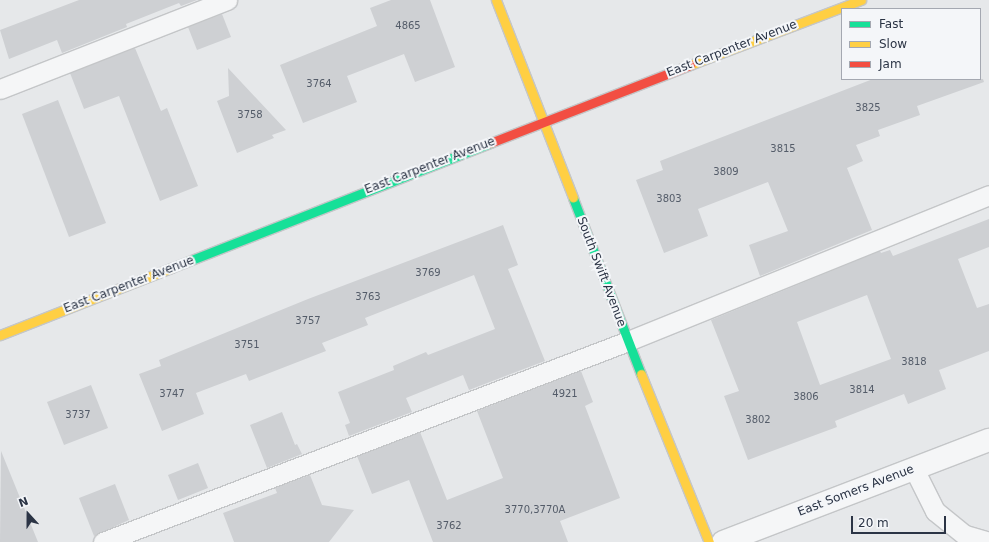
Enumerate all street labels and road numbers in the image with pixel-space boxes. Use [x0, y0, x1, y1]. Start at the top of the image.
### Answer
street label: East Carpenter Avenue [665, 17, 799, 81]
street label: East Carpenter Avenue [363, 134, 497, 198]
street label: South Swift Avenue [573, 215, 629, 329]
street label: East Carpenter Avenue [62, 253, 196, 317]
street label: East Somers Avenue [796, 462, 916, 520]

